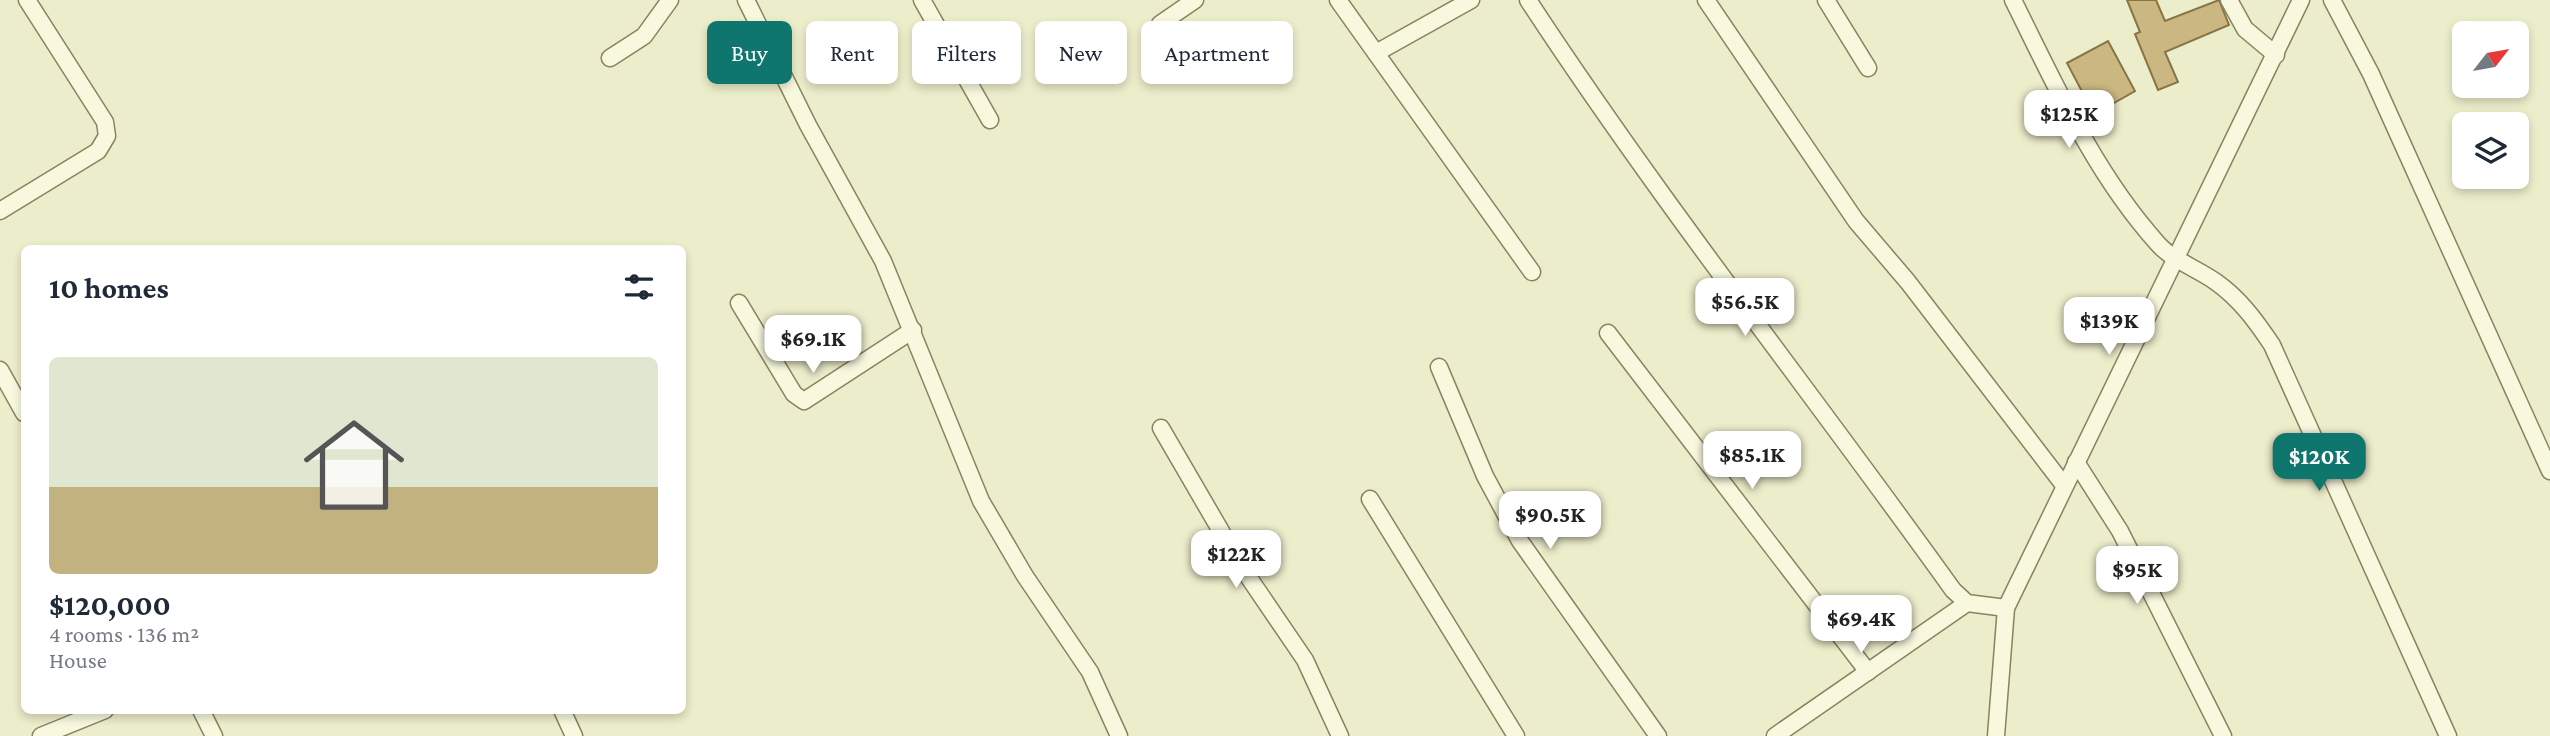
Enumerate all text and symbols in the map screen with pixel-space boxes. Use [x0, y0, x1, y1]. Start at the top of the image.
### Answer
chip: Buy [707, 21, 792, 84]
chip: Rent [806, 21, 898, 84]
chip: Filters [912, 21, 1021, 84]
chip: New [1035, 21, 1127, 84]
chip: Apartment [1141, 21, 1293, 84]
north arrow [2452, 21, 2529, 98]
map controls [2452, 21, 2529, 189]
pin: $125K [2020, 90, 2118, 150]
text: $125K [2040, 100, 2098, 126]
button: layers [2452, 112, 2529, 189]
icon: filters [620, 268, 658, 306]
text: 10 homes [49, 271, 169, 304]
pin: $56.5K [1688, 278, 1802, 338]
text: $56.5K [1711, 288, 1779, 314]
pin: $139K [2060, 298, 2158, 357]
text: $139K [2080, 307, 2138, 333]
pin: $69.1K [756, 316, 870, 375]
text: $69.1K [780, 325, 846, 351]
icon: home [291, 402, 417, 528]
pin: $85.1K [1695, 432, 1809, 491]
pin: $120K [2270, 434, 2368, 493]
text: $85.1K [1719, 441, 1785, 467]
text: $120K [2289, 443, 2349, 469]
pin: $90.5K [1493, 491, 1607, 551]
text: $90.5K [1515, 501, 1585, 527]
pin: $122K [1187, 530, 1285, 590]
text: $122K [1207, 540, 1265, 566]
pin: $95K [2096, 546, 2178, 606]
text: $95K [2112, 556, 2162, 582]
text: $120,000 [49, 588, 171, 621]
pin: $69.4K [1804, 596, 1918, 655]
text: $69.4K [1827, 605, 1895, 631]
text: 4 rooms · 136 m² [49, 621, 199, 647]
text: House [49, 647, 107, 673]

